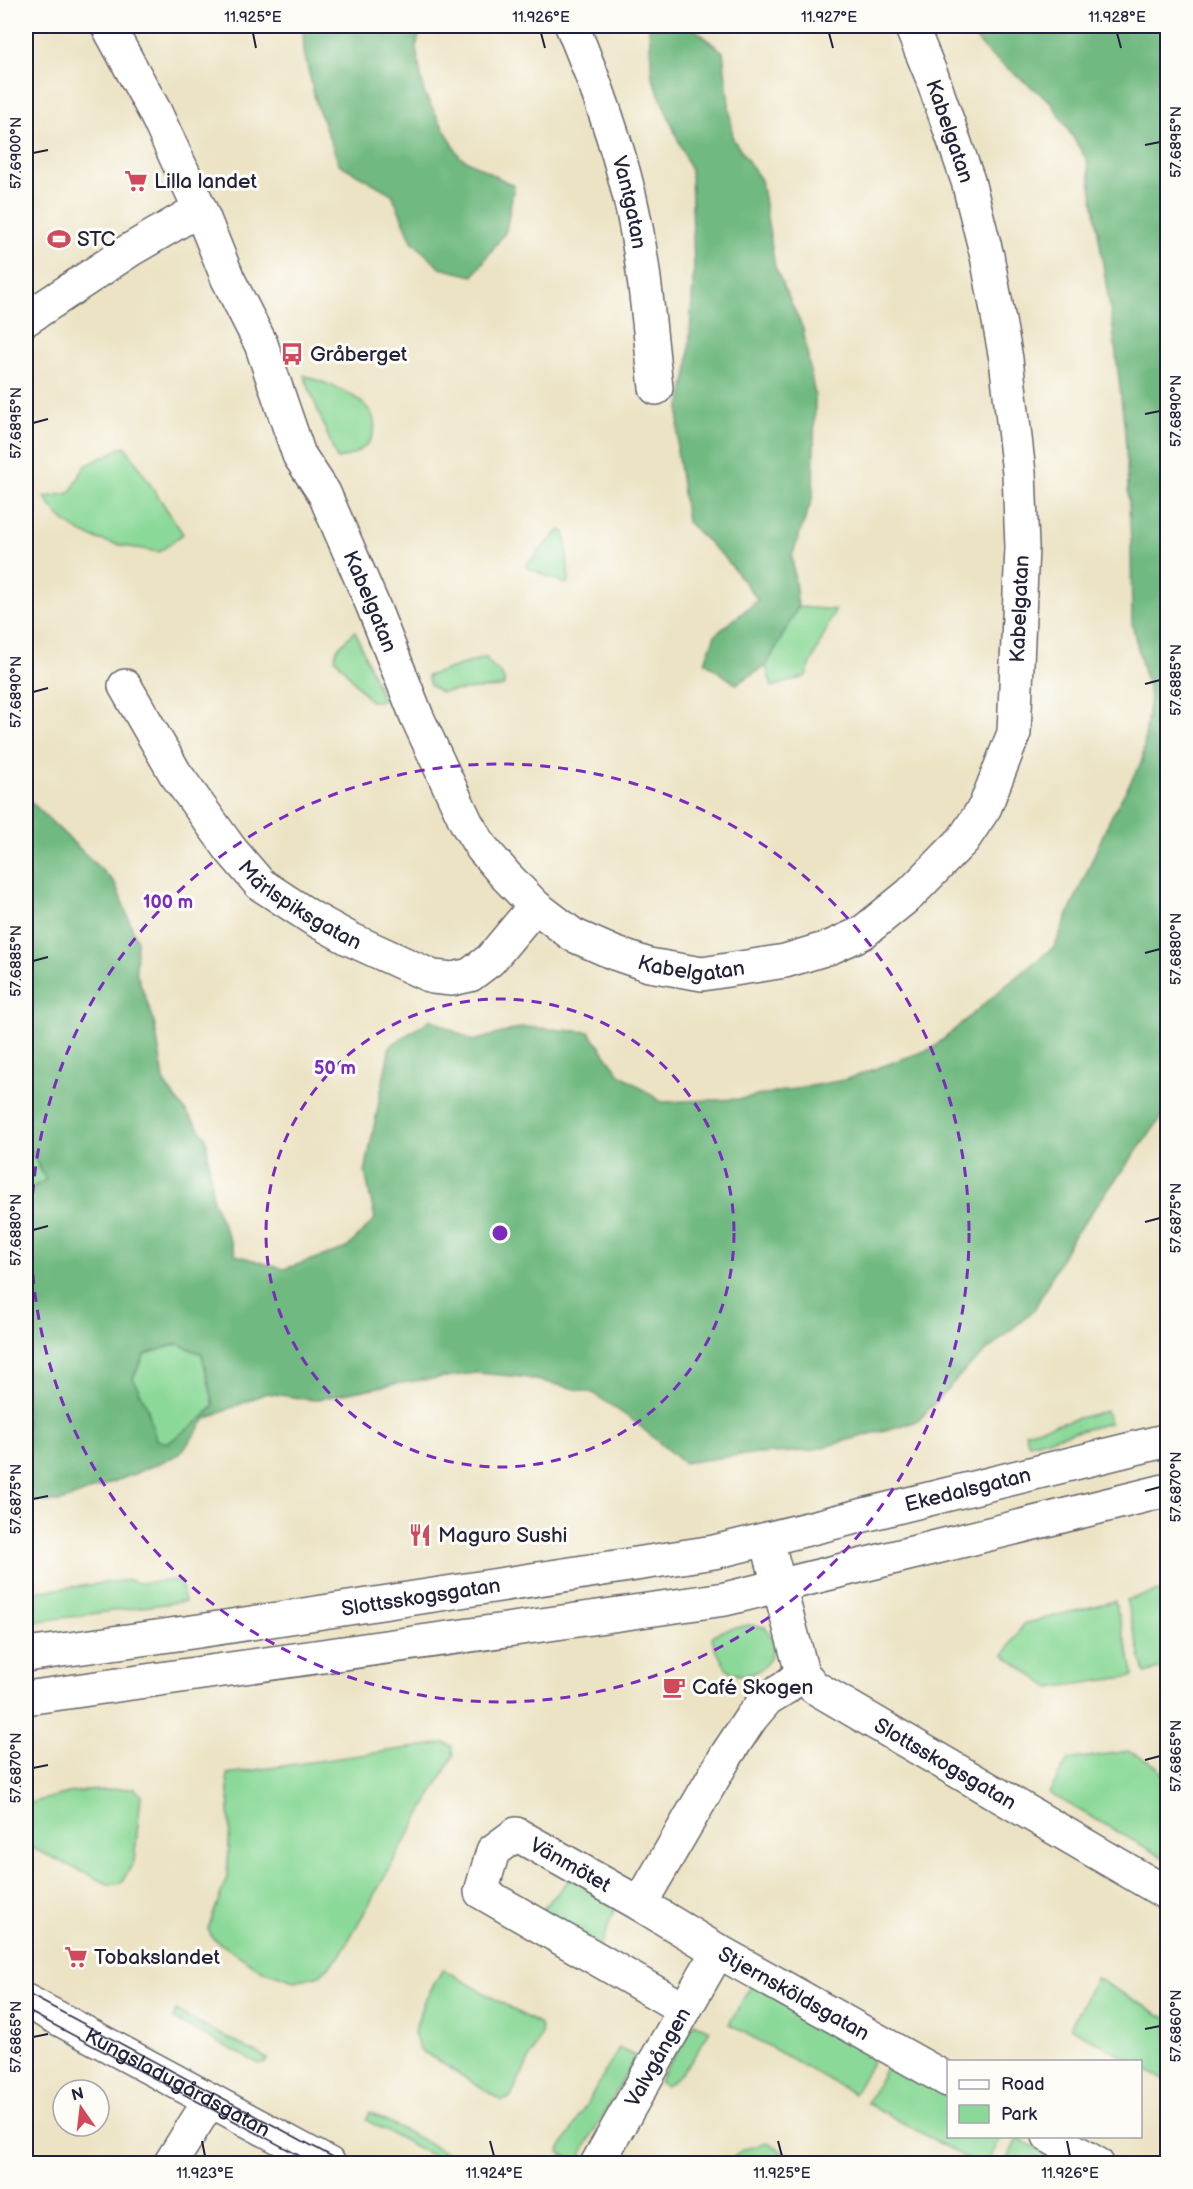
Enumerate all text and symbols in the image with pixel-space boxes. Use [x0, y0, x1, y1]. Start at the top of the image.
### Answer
text: 11.925°E [224, 8, 282, 27]
text: 11.926°E [512, 8, 570, 27]
text: 11.927°E [801, 8, 857, 27]
text: 11.928°E [1088, 8, 1146, 27]
street label: Kabelgatan [920, 76, 979, 186]
text: 57.6895°N [1167, 106, 1186, 178]
text: 57.6900°N [7, 117, 26, 189]
street label: Vantgatan [607, 153, 652, 251]
supermarket icon: Lilla landet [123, 168, 149, 194]
place label: Lilla landet [154, 169, 258, 194]
sports icon: STC [46, 226, 72, 252]
place label: STC [77, 227, 116, 252]
bus stop icon: Gråberget [279, 341, 305, 367]
place label: Gråberget [310, 342, 408, 367]
text: 57.6890°N [1167, 375, 1186, 447]
text: 57.6895°N [7, 387, 26, 459]
street label: Kabelgatan [338, 547, 402, 656]
street label: Kabelgatan [1005, 555, 1035, 663]
text: 57.6885°N [1167, 644, 1186, 716]
text: 57.6890°N [7, 656, 26, 728]
street label: Märlspiksgatan [232, 855, 365, 956]
text: 100 m [143, 892, 193, 913]
text: 57.6880°N [1167, 913, 1186, 985]
text: 57.6885°N [7, 925, 26, 997]
street label: Kabelgatan [634, 950, 746, 987]
text: 50 m [314, 1058, 356, 1079]
text: 57.6875°N [1167, 1183, 1186, 1253]
text: 57.6880°N [7, 1194, 26, 1266]
centre of rings [490, 1223, 510, 1243]
text: 57.6870°N [1167, 1451, 1186, 1523]
street label: Ekedalsgatan [902, 1462, 1033, 1517]
text: 57.6875°N [7, 1464, 26, 1534]
restaurant icon: Maguro Sushi [407, 1522, 433, 1548]
place label: Maguro Sushi [438, 1523, 568, 1548]
street label: Slottsskogsgatan [340, 1573, 502, 1622]
cafe icon: Café Skogen [661, 1674, 687, 1700]
place label: Café Skogen [692, 1675, 813, 1700]
street label: Slottsskogsgatan [869, 1713, 1021, 1815]
text: 57.6865°N [1167, 1720, 1186, 1792]
text: 57.6870°N [7, 1732, 26, 1804]
street label: Vänmötet [525, 1832, 615, 1898]
street label: Stjernsköldsgatan [713, 1942, 874, 2046]
supermarket icon: Tobakslandet [63, 1944, 89, 1970]
place label: Tobakslandet [94, 1945, 220, 1970]
text: 57.6860°N [1167, 1990, 1186, 2062]
text: 57.6865°N [7, 2001, 26, 2073]
street label: Valvgången [620, 2003, 696, 2111]
street label: Kungsladugårdsgatan [80, 2023, 274, 2143]
legend [947, 2060, 1142, 2138]
text: Road [1001, 2074, 1045, 2095]
north arrow [51, 2078, 111, 2138]
text: N [70, 2084, 86, 2106]
text: Park [1001, 2104, 1037, 2125]
text: 11.923°E [176, 2164, 234, 2183]
text: 11.924°E [465, 2164, 523, 2183]
text: 11.925°E [753, 2164, 811, 2183]
text: 11.926°E [1041, 2164, 1099, 2183]

